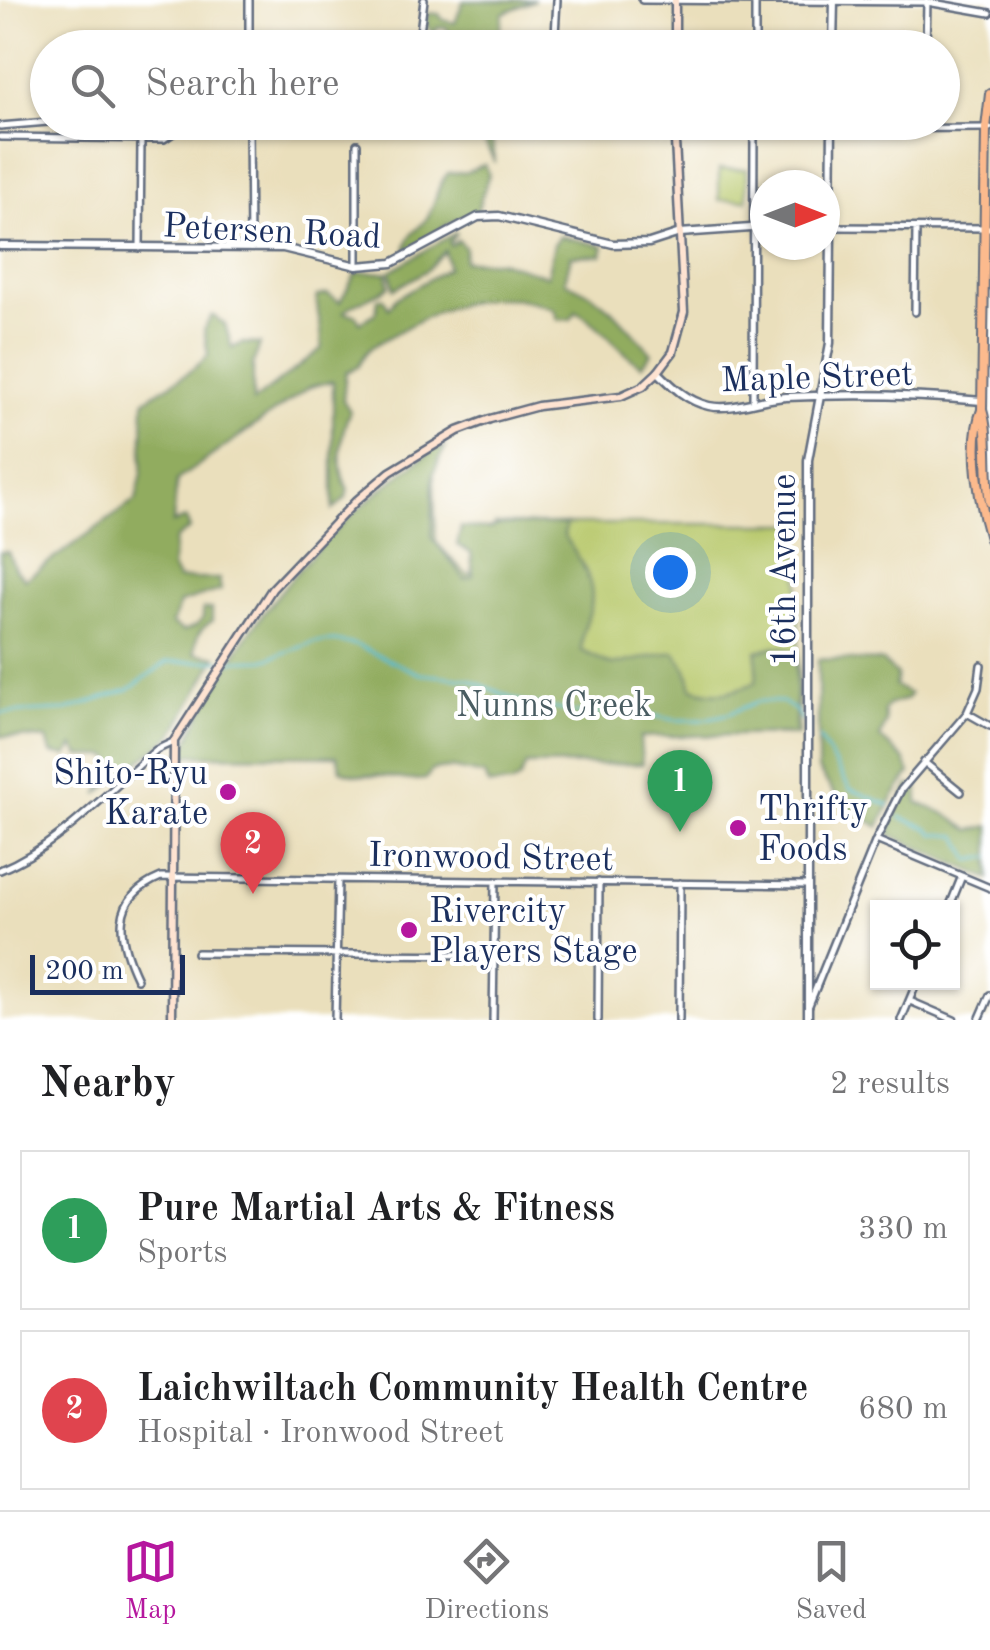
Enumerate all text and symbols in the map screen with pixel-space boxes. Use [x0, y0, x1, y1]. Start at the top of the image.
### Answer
search box [30, 30, 960, 140]
icon: search [65, 58, 120, 113]
text: Search here [145, 66, 340, 104]
north arrow [750, 170, 840, 260]
street label: Petersen Road [162, 209, 382, 256]
street label: Maple Street [720, 358, 914, 399]
street label: 16th Avenue [768, 474, 803, 666]
your location [645, 547, 696, 598]
park label: Nunns Creek [456, 689, 652, 724]
pin: 1 [648, 750, 712, 832]
place label: Shito-Ryu Karate [53, 757, 208, 832]
marker: Shito-Ryu Karate [217, 781, 239, 803]
place label: Thrifty Foods [758, 793, 868, 868]
pin: 2 [220, 812, 286, 894]
marker: Thrifty Foods [727, 817, 749, 839]
street label: Ironwood Street [368, 839, 614, 878]
place label: Rivercity Players Stage [429, 895, 638, 970]
map controls [870, 900, 960, 990]
button: locate [870, 900, 960, 990]
marker: Rivercity Players Stage [398, 919, 420, 941]
scale bar [30, 950, 185, 994]
text: 200 m [45, 958, 124, 986]
text: Nearby [40, 1064, 176, 1106]
text: 2 results [830, 1069, 950, 1101]
text: Pure Martial Arts & Fitness [137, 1191, 615, 1229]
text: 1 [65, 1214, 84, 1246]
text: 330 m [858, 1214, 948, 1246]
text: Sports [137, 1238, 228, 1270]
text: Laichwiltach Community Health Centre [137, 1371, 808, 1409]
text: 2 [65, 1394, 84, 1426]
text: 680 m [858, 1394, 948, 1426]
text: Hospital · Ironwood Street [137, 1418, 504, 1450]
tab: Map [123, 1534, 178, 1629]
tab: Directions [425, 1534, 549, 1629]
tab: Saved [795, 1534, 867, 1629]

